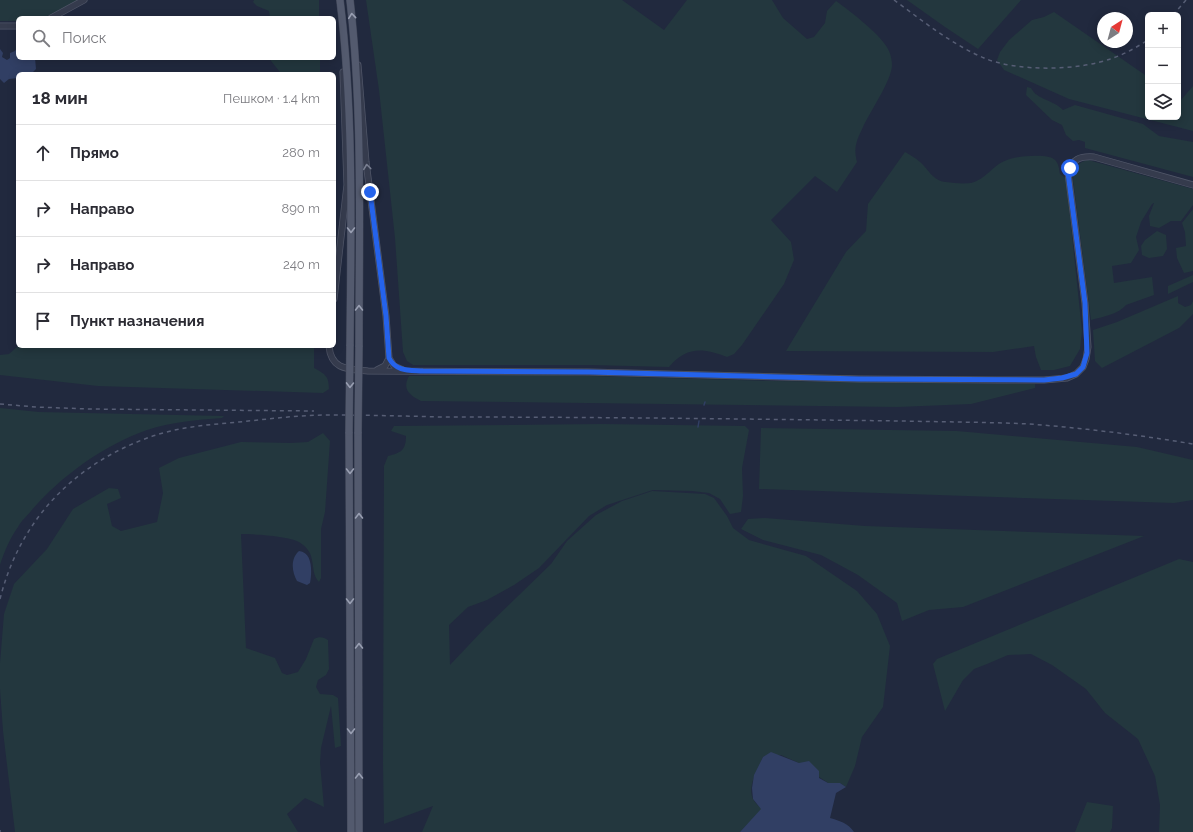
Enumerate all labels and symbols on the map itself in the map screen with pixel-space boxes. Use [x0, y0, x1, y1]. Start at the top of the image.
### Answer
north arrow [1097, 12, 1133, 48]
one-way arrow [348, 13, 357, 19]
route start [1061, 159, 1079, 177]
one-way arrow [363, 164, 372, 170]
route end [361, 183, 379, 201]
one-way arrow [347, 227, 355, 233]
one-way arrow [355, 305, 363, 311]
one-way arrow [346, 382, 354, 388]
one-way arrow [346, 468, 354, 474]
one-way arrow [355, 513, 363, 519]
one-way arrow [346, 598, 354, 604]
one-way arrow [355, 643, 363, 649]
one-way arrow [347, 728, 355, 734]
one-way arrow [355, 773, 363, 779]

